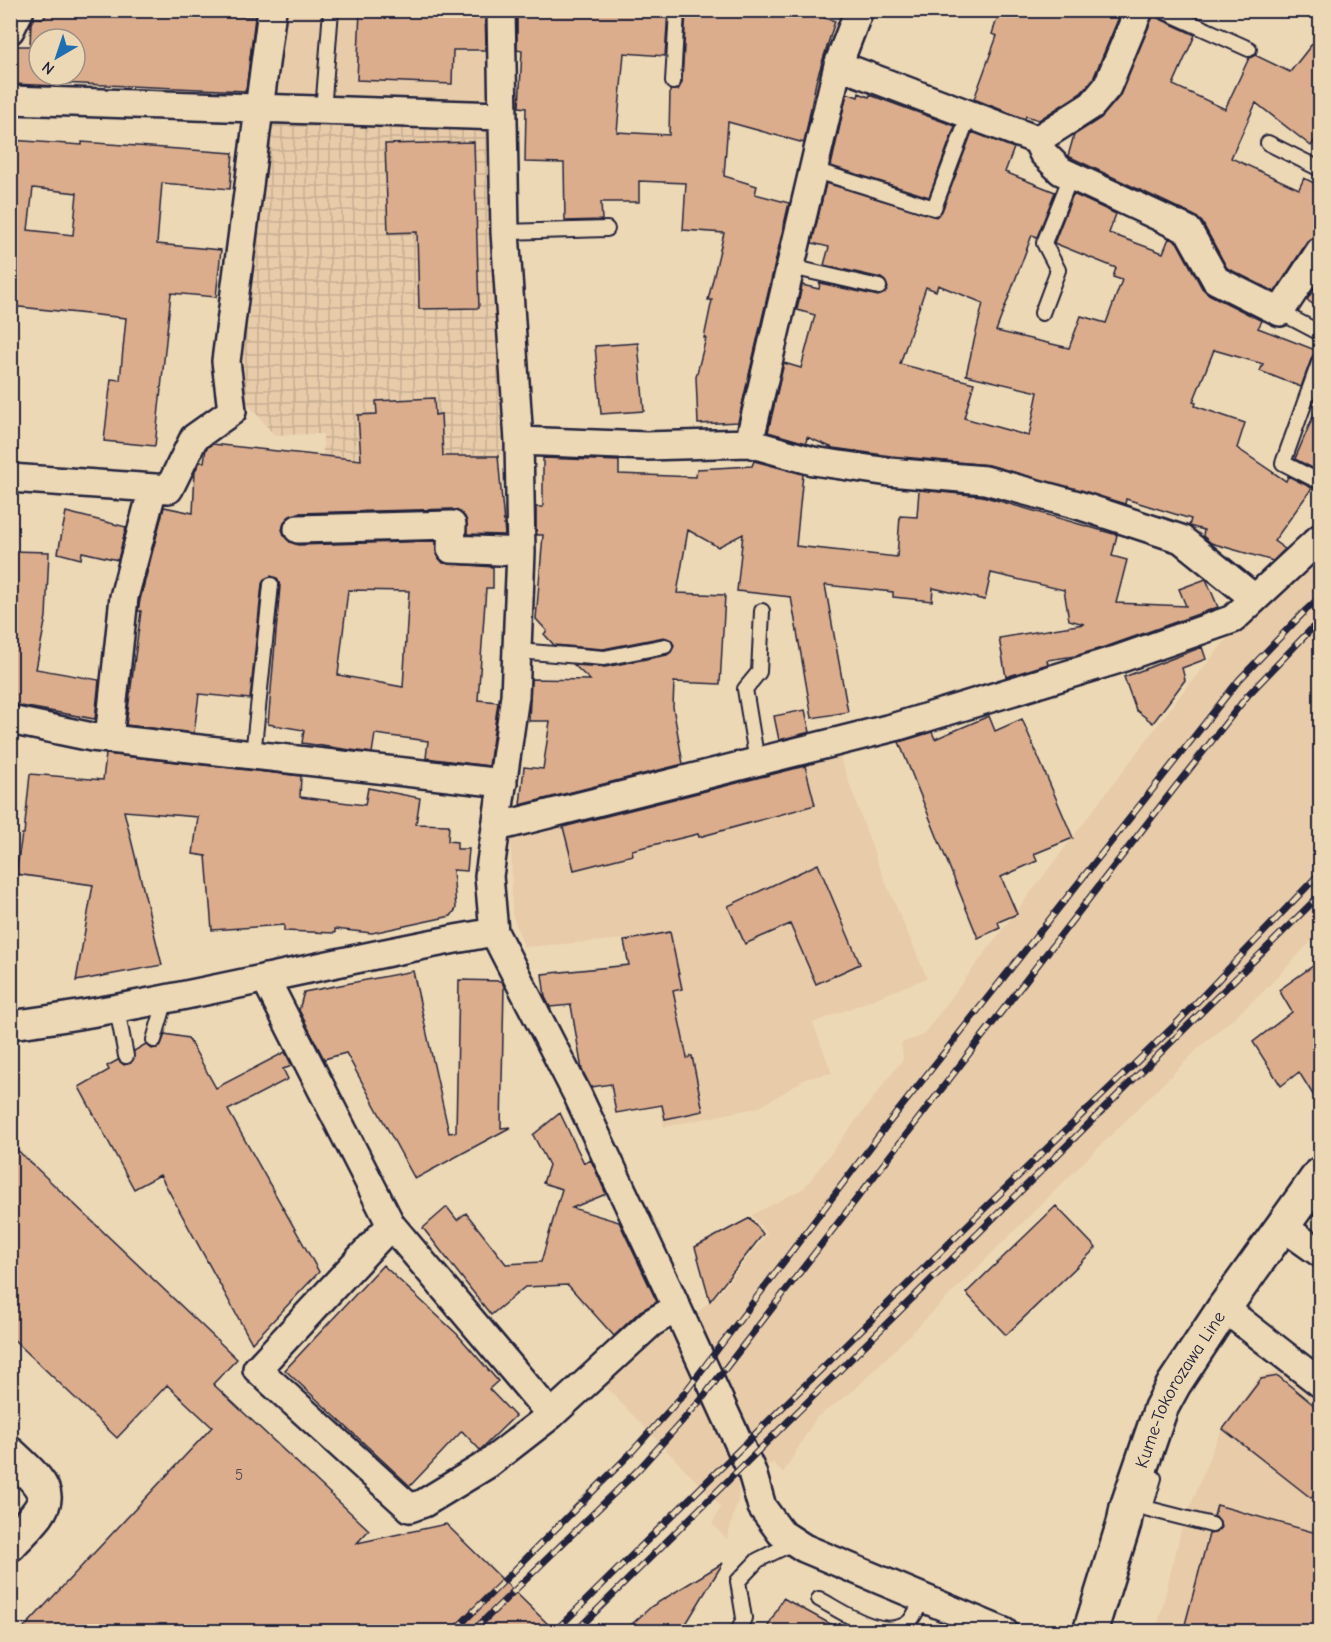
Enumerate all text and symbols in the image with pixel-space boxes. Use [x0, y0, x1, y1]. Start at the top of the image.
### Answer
north arrow [27, 27, 87, 87]
text: N [38, 58, 58, 78]
street label: Kume-Tokorozawa Line [1131, 1307, 1230, 1471]
house number: 5 [235, 1466, 243, 1484]

